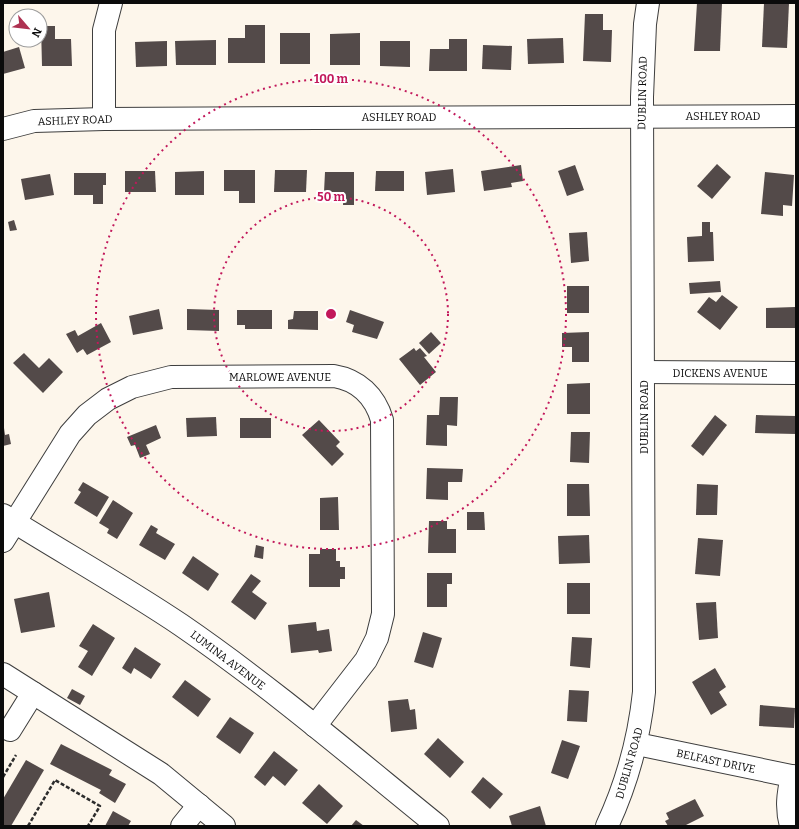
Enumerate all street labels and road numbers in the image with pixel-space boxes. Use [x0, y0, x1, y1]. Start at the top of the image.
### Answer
street label: DUBLIN ROAD [635, 56, 650, 130]
street label: ASHLEY ROAD [686, 110, 761, 123]
street label: ASHLEY ROAD [362, 111, 437, 124]
street label: ASHLEY ROAD [37, 113, 113, 128]
street label: DICKENS AVENUE [672, 367, 768, 380]
street label: MARLOWE AVENUE [229, 371, 331, 384]
street label: DUBLIN ROAD [638, 380, 651, 454]
street label: LUMINA AVENUE [188, 628, 268, 693]
street label: DUBLIN ROAD [613, 726, 646, 801]
street label: BELFAST DRIVE [675, 747, 757, 776]

